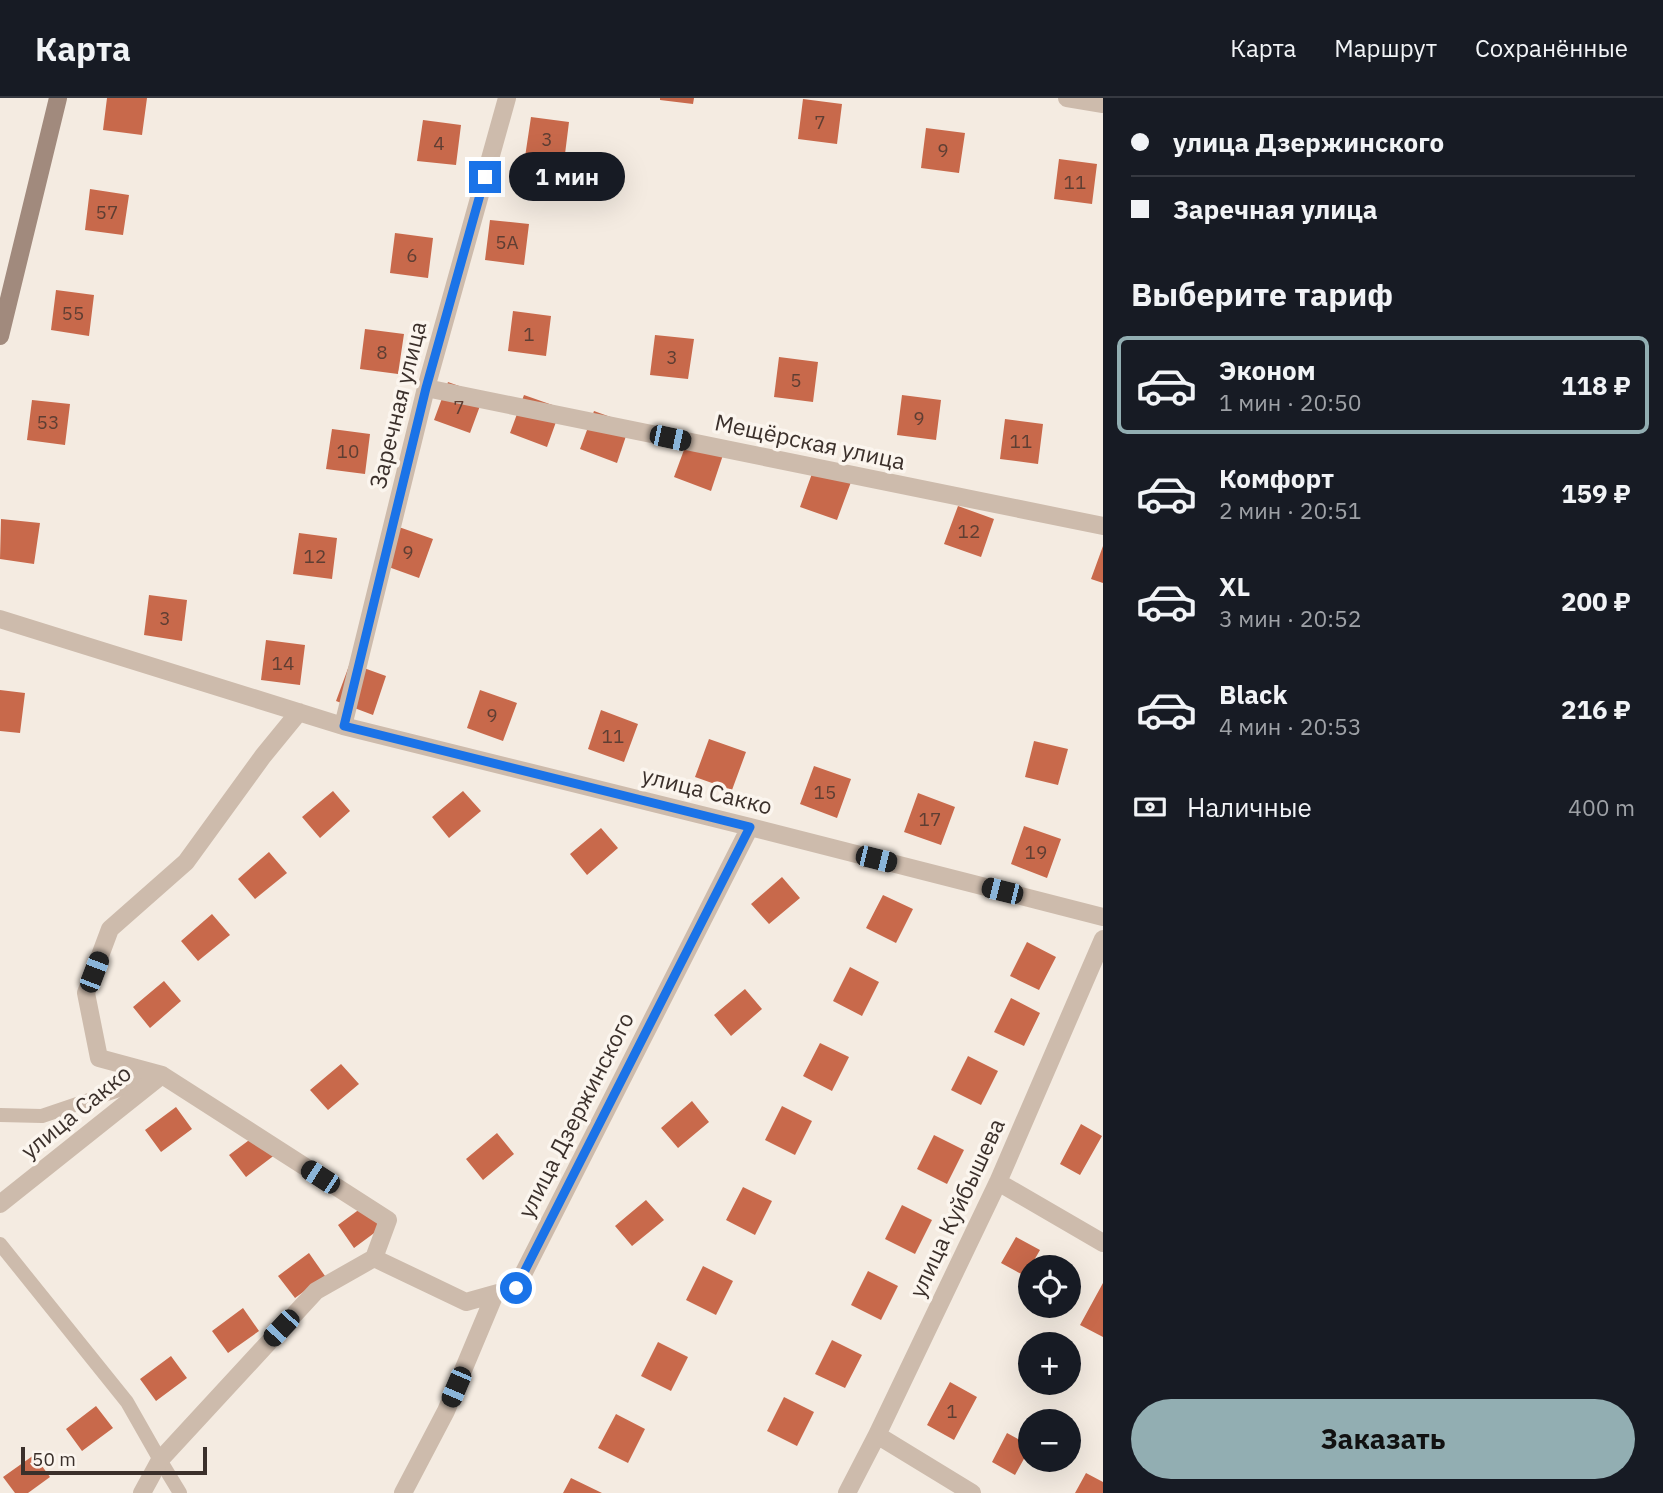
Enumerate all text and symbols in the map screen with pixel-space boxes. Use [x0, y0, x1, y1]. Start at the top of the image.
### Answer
text: Карта [35, 27, 131, 70]
text: Карта [1230, 32, 1296, 64]
text: Маршрут [1334, 32, 1437, 64]
text: Сохранённые [1475, 32, 1628, 64]
house number: 7 [814, 110, 826, 134]
text: улица Дзержинского [1173, 125, 1444, 159]
house number: 3 [541, 127, 553, 151]
house number: 4 [433, 131, 445, 155]
house number: 9 [937, 138, 949, 162]
callout: 1 мин [510, 153, 625, 202]
route end [469, 161, 501, 193]
text: 1 мин [535, 161, 599, 191]
house number: 11 [1064, 170, 1086, 194]
text: Заречная улица [1173, 192, 1377, 226]
house number: 57 [96, 200, 118, 224]
house number: 5А [495, 230, 519, 254]
house number: 6 [406, 243, 418, 267]
text: Выберите тариф [1131, 273, 1393, 315]
house number: 55 [62, 301, 84, 325]
street label: Заречная улица [362, 318, 432, 492]
house number: 1 [523, 322, 535, 346]
house number: 8 [376, 340, 388, 364]
house number: 3 [666, 345, 678, 369]
text: Эконом [1219, 353, 1316, 387]
icon: car [1135, 354, 1198, 417]
house number: 5 [790, 368, 802, 392]
text: 118 ₽ [1561, 368, 1631, 402]
text: 1 мин · 20:50 [1219, 387, 1362, 417]
house number: 7 [453, 395, 465, 419]
street label: Мещёрская улица [712, 406, 908, 476]
house number: 9 [913, 406, 925, 430]
house number: 53 [37, 410, 59, 434]
car [648, 423, 693, 453]
house number: 11 [1010, 429, 1032, 453]
house number: 10 [337, 439, 359, 463]
text: Комфорт [1219, 461, 1334, 495]
icon: car [1135, 462, 1198, 525]
text: 159 ₽ [1561, 476, 1631, 510]
text: 2 мин · 20:51 [1219, 495, 1362, 525]
house number: 12 [958, 519, 980, 543]
house number: 9 [402, 540, 414, 564]
house number: 12 [304, 544, 326, 568]
text: XL [1219, 569, 1250, 603]
icon: car [1135, 570, 1198, 633]
text: 200 ₽ [1561, 584, 1631, 618]
text: 3 мин · 20:52 [1219, 603, 1362, 633]
house number: 3 [159, 606, 171, 630]
house number: 14 [272, 651, 294, 675]
text: Black [1219, 677, 1287, 711]
icon: car [1135, 678, 1198, 741]
text: 216 ₽ [1561, 692, 1631, 726]
house number: 9 [486, 703, 498, 727]
text: 4 мин · 20:53 [1219, 711, 1362, 741]
house number: 11 [602, 724, 624, 748]
street label: улица Сакко [639, 759, 776, 821]
house number: 15 [814, 780, 836, 804]
icon: cash [1131, 788, 1169, 826]
text: Наличные [1187, 790, 1312, 824]
text: 400 m [1568, 792, 1635, 822]
house number: 17 [919, 807, 941, 831]
house number: 19 [1025, 840, 1047, 864]
car [854, 844, 899, 874]
car [980, 876, 1025, 906]
car [77, 949, 112, 995]
street label: улица Дзержинского [510, 1007, 640, 1222]
street label: улица Сакко [14, 1058, 137, 1165]
street label: улица Куйбышева [901, 1113, 1011, 1302]
car [297, 1157, 344, 1197]
map controls [1018, 1255, 1081, 1472]
button: locate [1018, 1255, 1081, 1318]
route start [500, 1272, 532, 1304]
car [259, 1305, 304, 1351]
button: + [1018, 1332, 1081, 1395]
car [439, 1364, 474, 1410]
house number: 1 [946, 1399, 958, 1423]
button: Заказать [1131, 1399, 1635, 1479]
button: − [1018, 1409, 1081, 1472]
scale bar [21, 1444, 206, 1476]
text: 50 m [32, 1447, 76, 1471]

